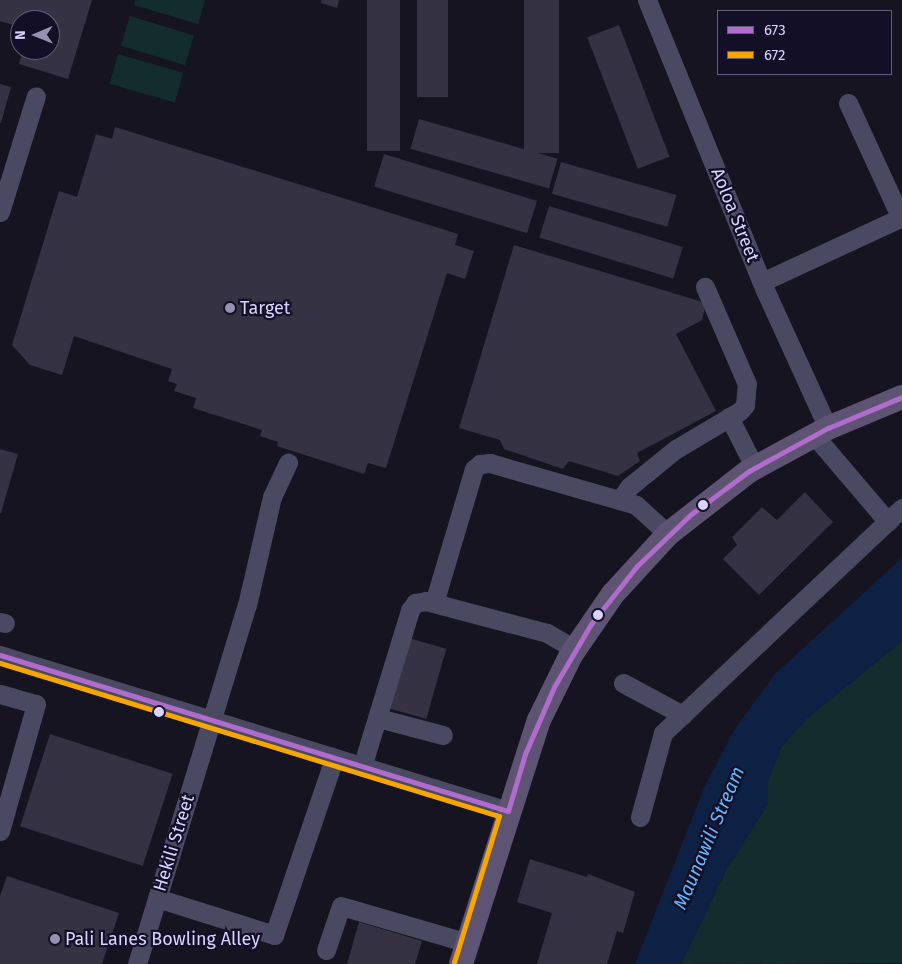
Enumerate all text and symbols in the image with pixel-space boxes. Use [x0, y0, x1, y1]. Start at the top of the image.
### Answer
north arrow [10, 10, 60, 60]
legend [717, 10, 892, 75]
text: 673 [764, 21, 786, 39]
text: N [12, 30, 29, 40]
text: 672 [764, 46, 785, 64]
street label: Aoloa Street [706, 165, 764, 265]
place label: Target [240, 297, 290, 319]
marker: Target [224, 302, 236, 314]
unlabelled marker [698, 500, 708, 510]
unlabelled marker [593, 610, 603, 620]
unlabelled marker [154, 707, 164, 717]
water label: Maunawili Stream [669, 763, 749, 913]
street label: Hekili Street [149, 792, 199, 894]
place label: Pali Lanes Bowling Alley [65, 928, 260, 950]
marker: Pali Lanes Bowling Alley [49, 933, 61, 945]

